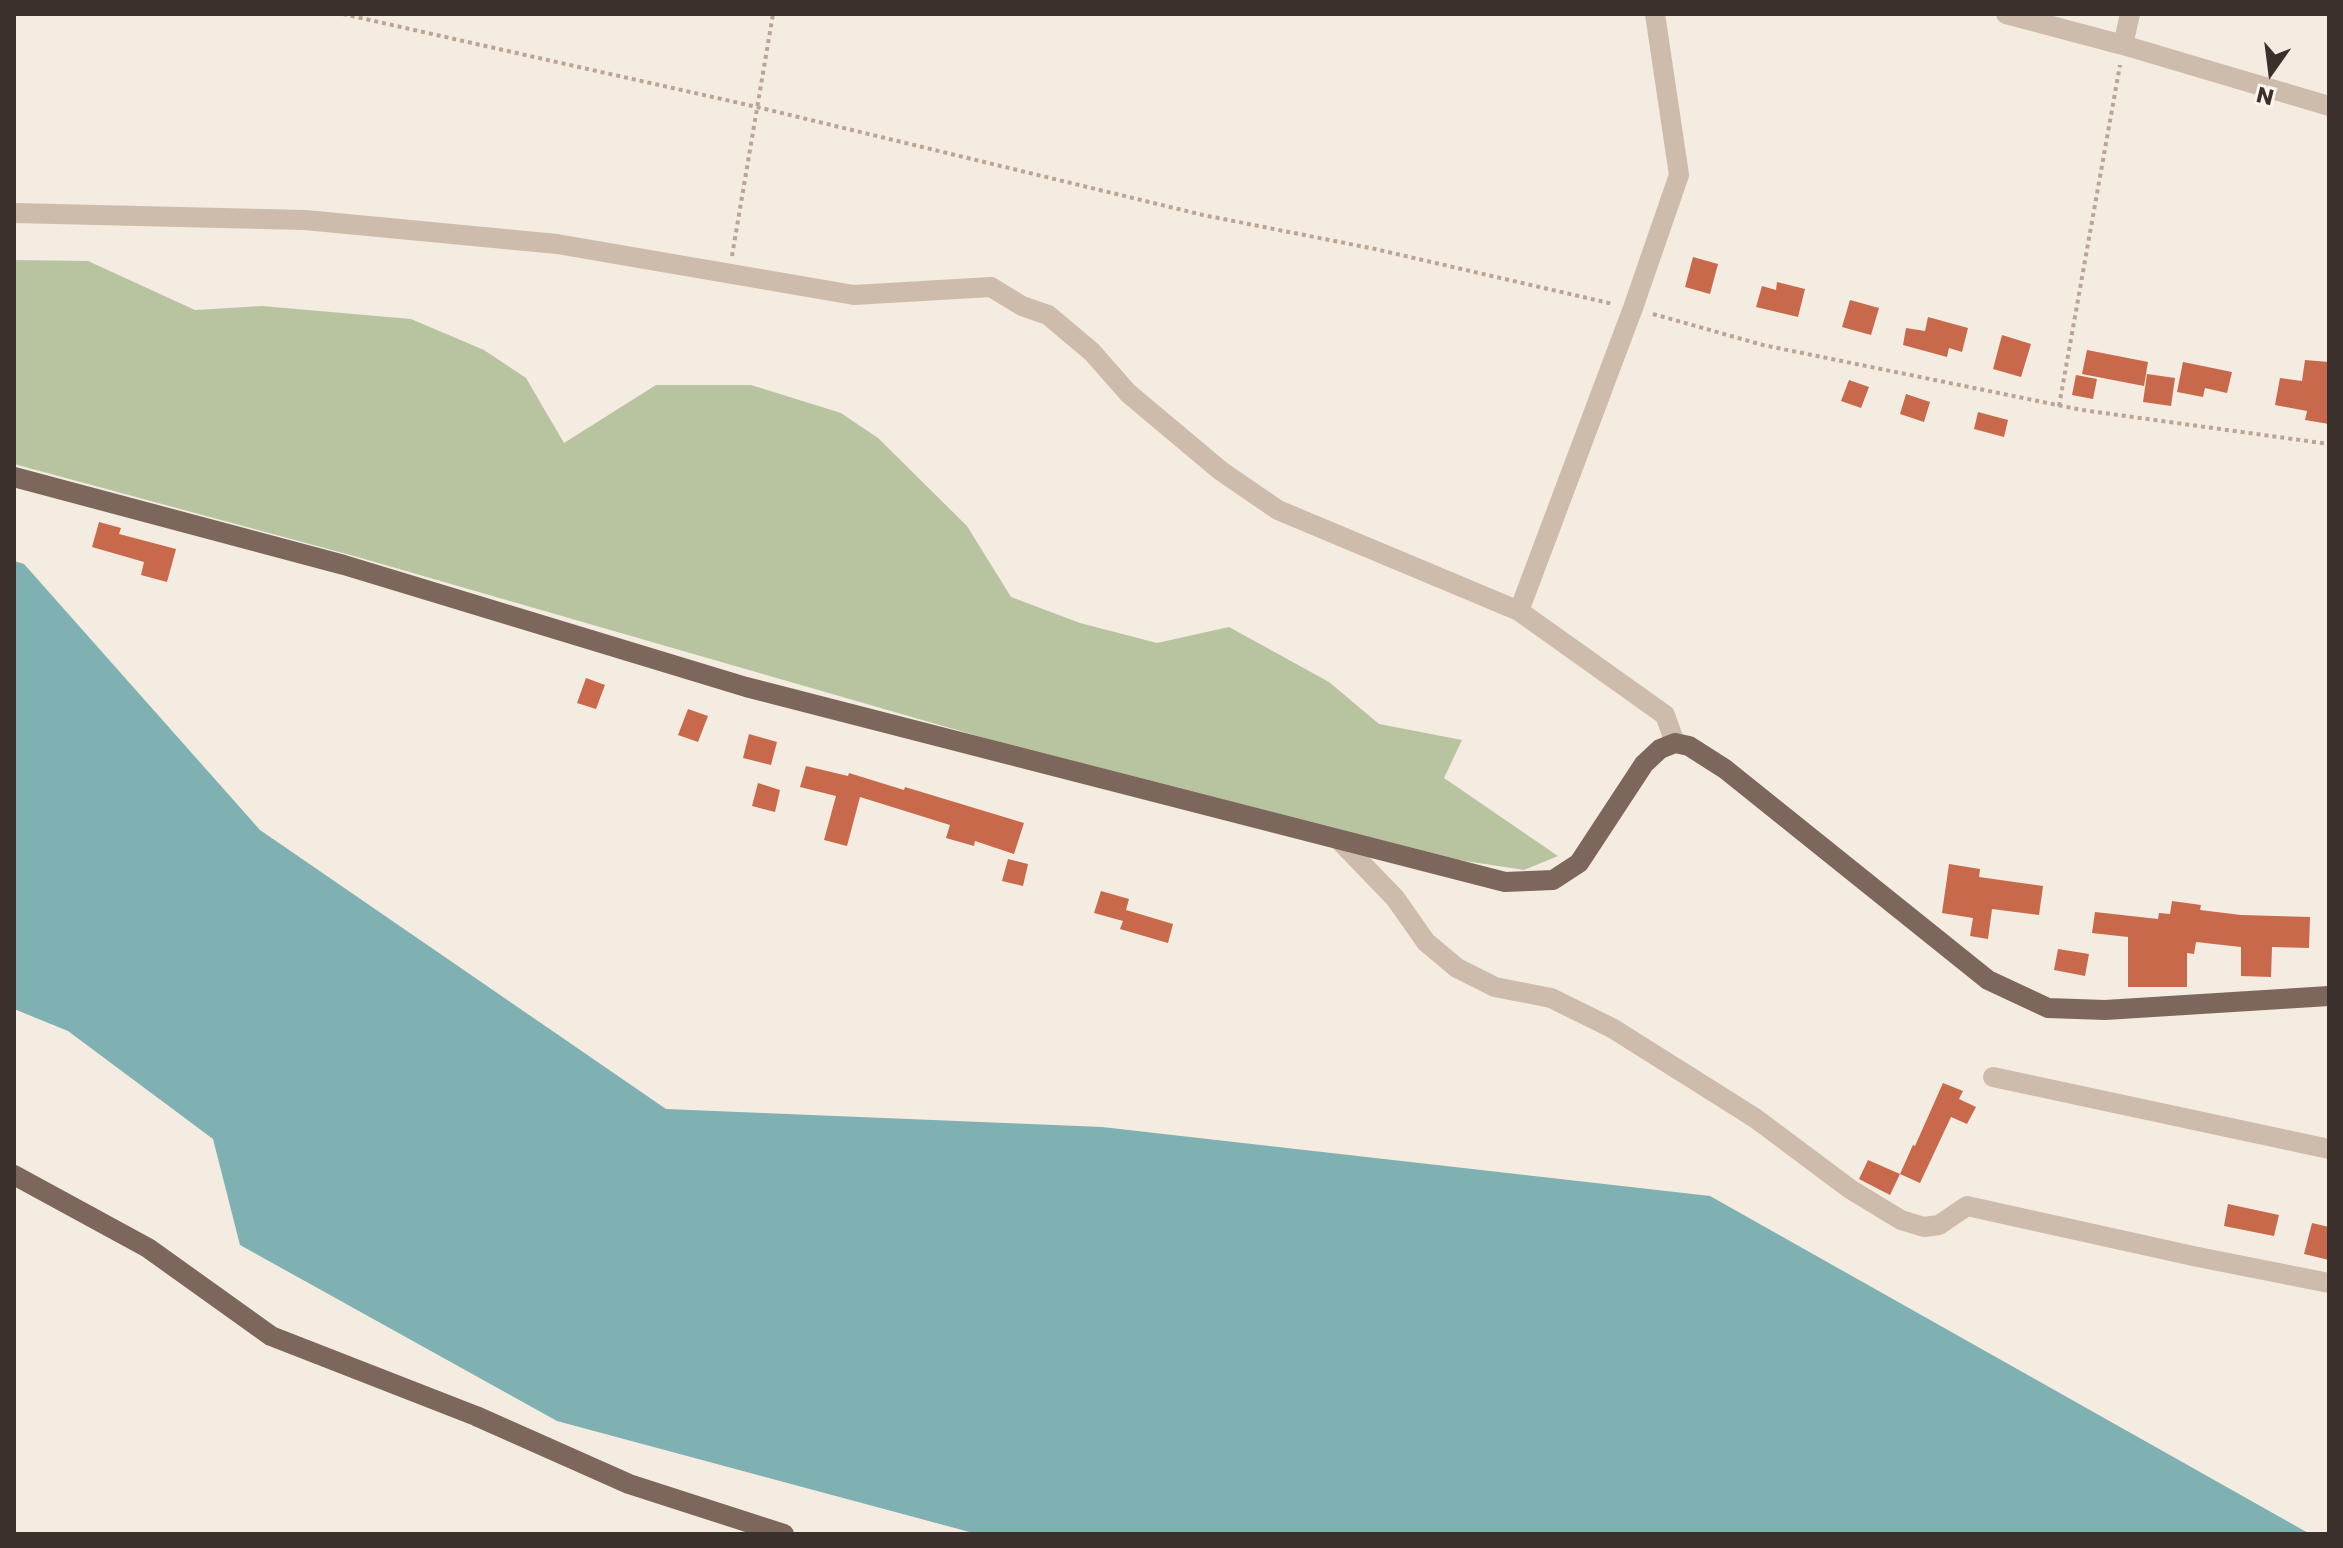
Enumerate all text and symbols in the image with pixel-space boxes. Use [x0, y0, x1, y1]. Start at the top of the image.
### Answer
north arrow [2231, 32, 2311, 112]
text: N [2253, 79, 2277, 113]

